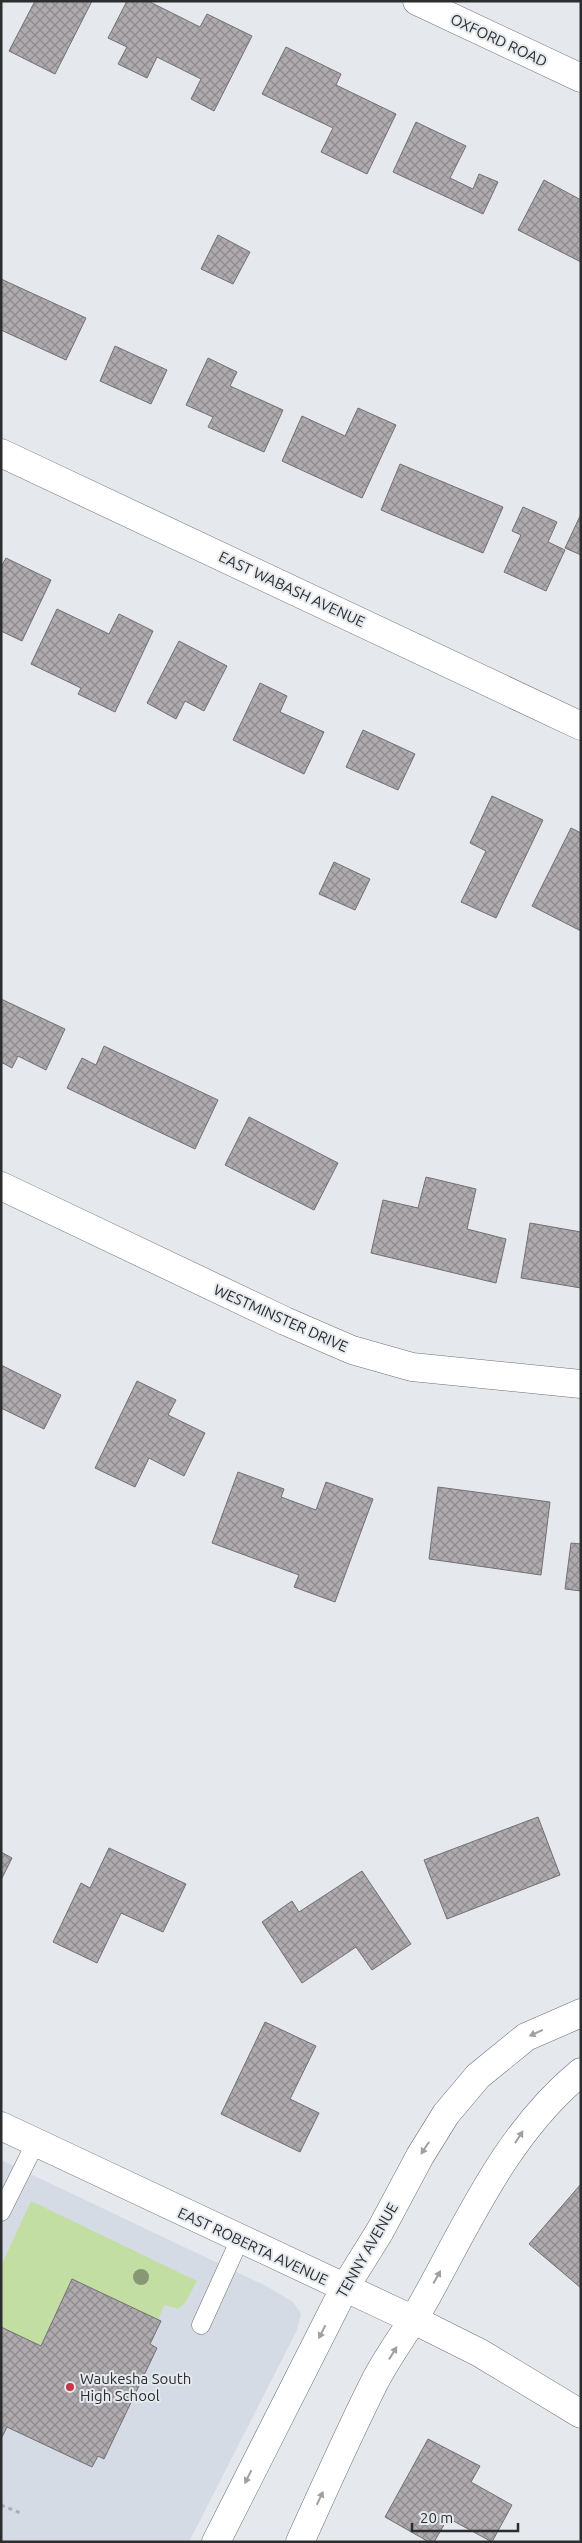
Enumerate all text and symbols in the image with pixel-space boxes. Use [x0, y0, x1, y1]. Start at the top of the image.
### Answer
street label: OXFORD ROAD [448, 10, 550, 70]
street label: EAST WABASH AVENUE [216, 548, 368, 630]
street label: WESTMINSTER DRIVE [211, 1281, 351, 1355]
one-way arrow [529, 2029, 543, 2037]
one-way arrow [514, 2130, 524, 2144]
one-way arrow [420, 2141, 430, 2155]
street label: TENNY AVENUE [333, 2200, 401, 2300]
street label: EAST ROBERTA AVENUE [175, 2204, 331, 2288]
one-way arrow [433, 2270, 441, 2285]
one-way arrow [318, 2325, 326, 2339]
one-way arrow [388, 2346, 398, 2359]
place label: Waukesha South High School [80, 2370, 191, 2404]
marker: Waukesha South High School [64, 2381, 76, 2393]
one-way arrow [244, 2470, 252, 2484]
one-way arrow [317, 2491, 325, 2505]
scale bar [412, 2500, 518, 2532]
text: 20 m [420, 2509, 453, 2526]

